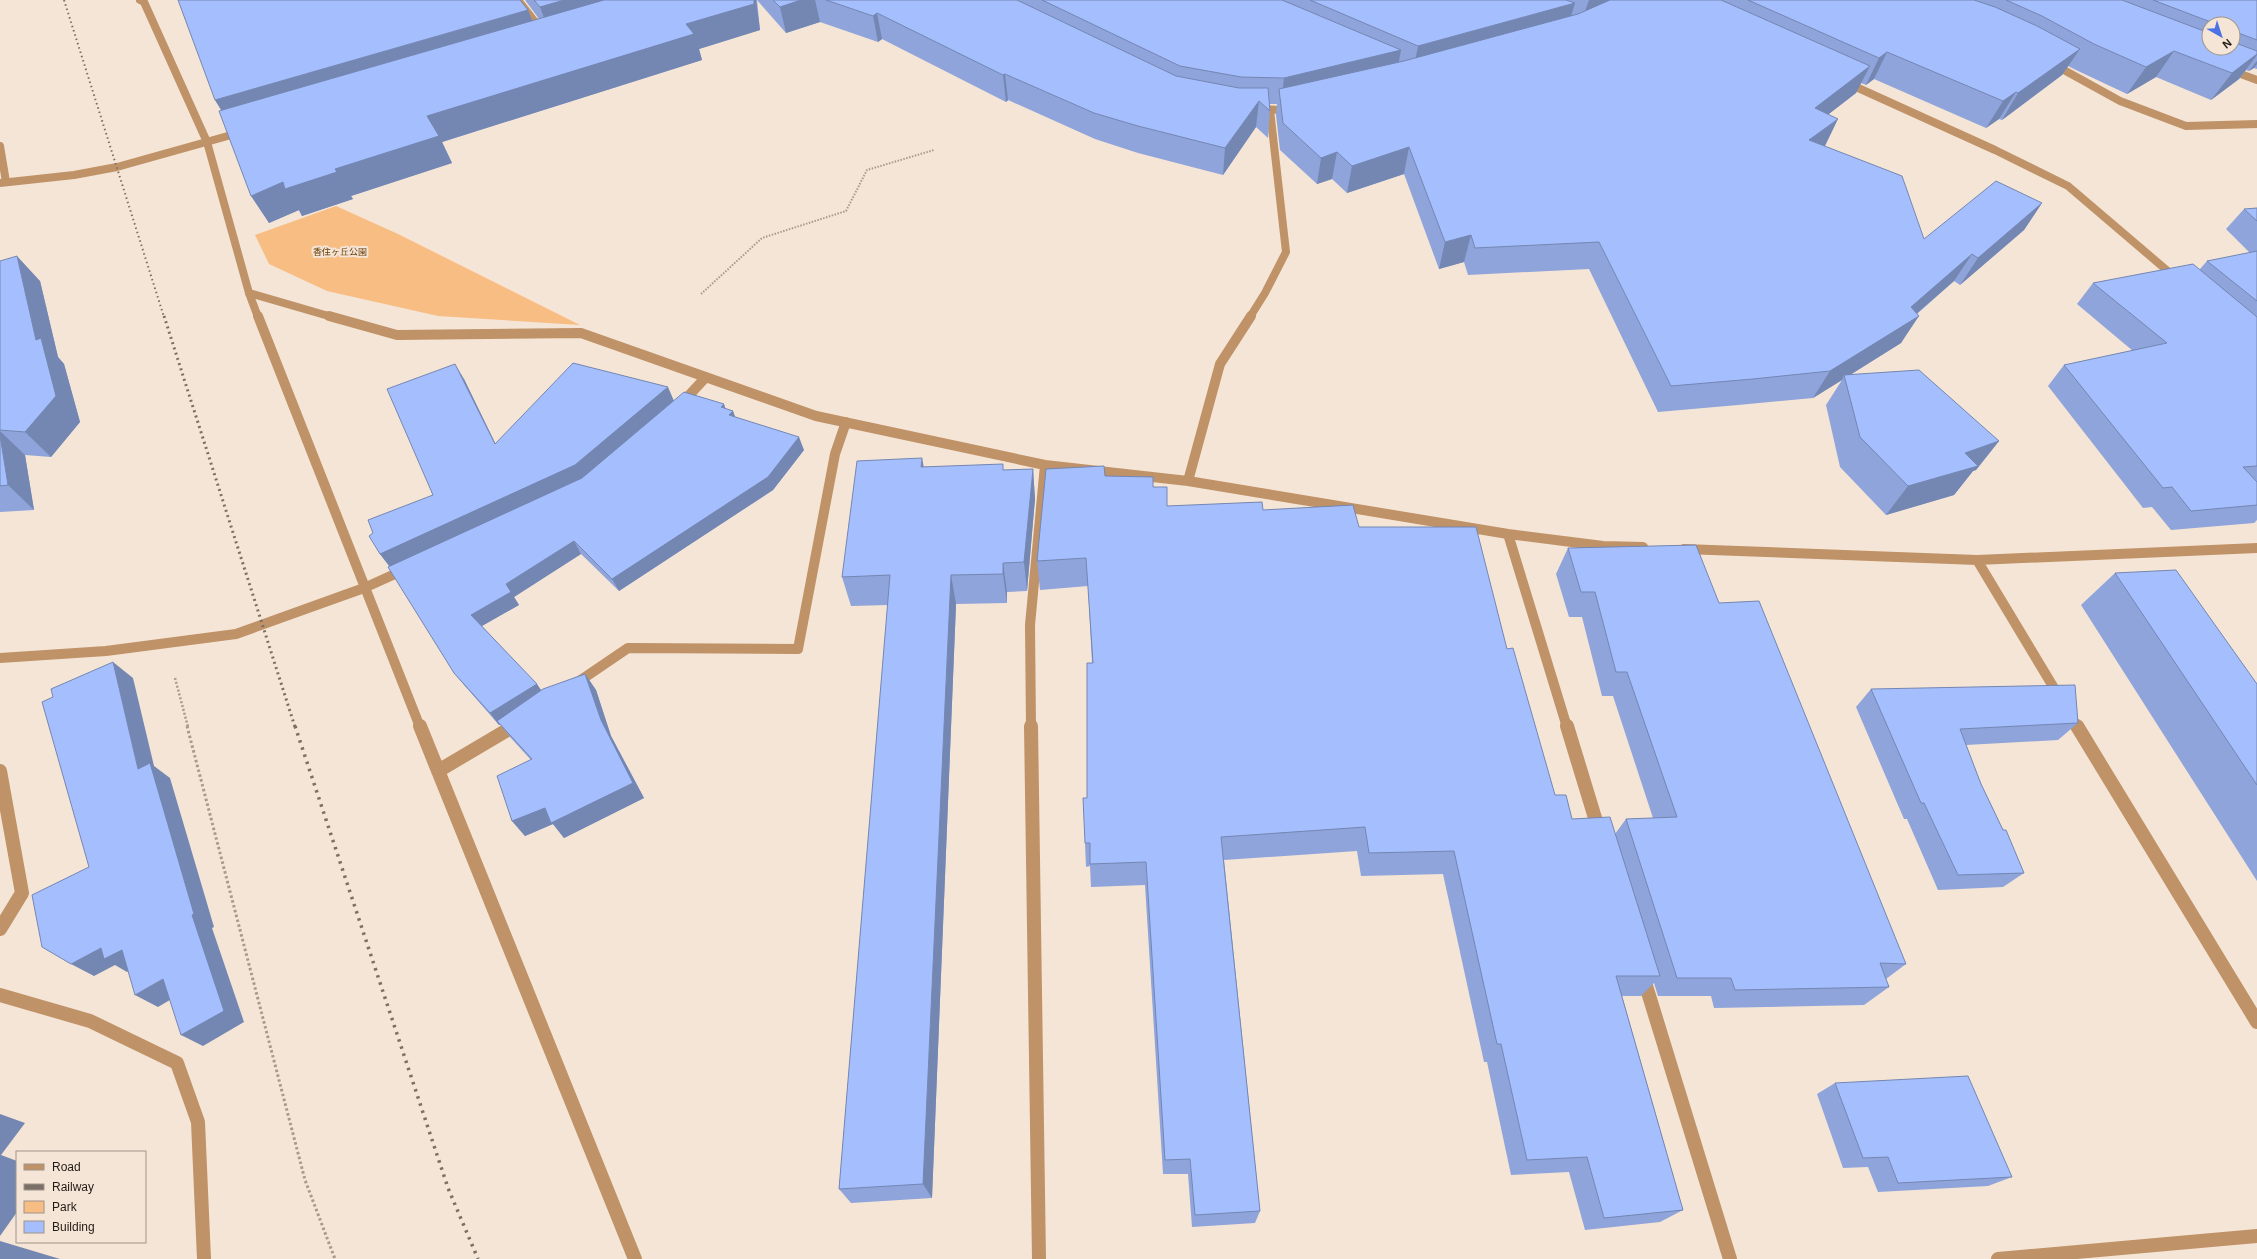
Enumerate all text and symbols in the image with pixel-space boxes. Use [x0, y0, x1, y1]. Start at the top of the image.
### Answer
north arrow [2201, 16, 2241, 56]
text: N [2220, 37, 2234, 51]
park label: 香住ヶ丘公園 [313, 247, 367, 257]
legend [16, 1151, 146, 1243]
text: Road [52, 1160, 81, 1174]
text: Railway [52, 1180, 94, 1194]
text: Park [52, 1200, 78, 1214]
text: Building [52, 1220, 95, 1234]

